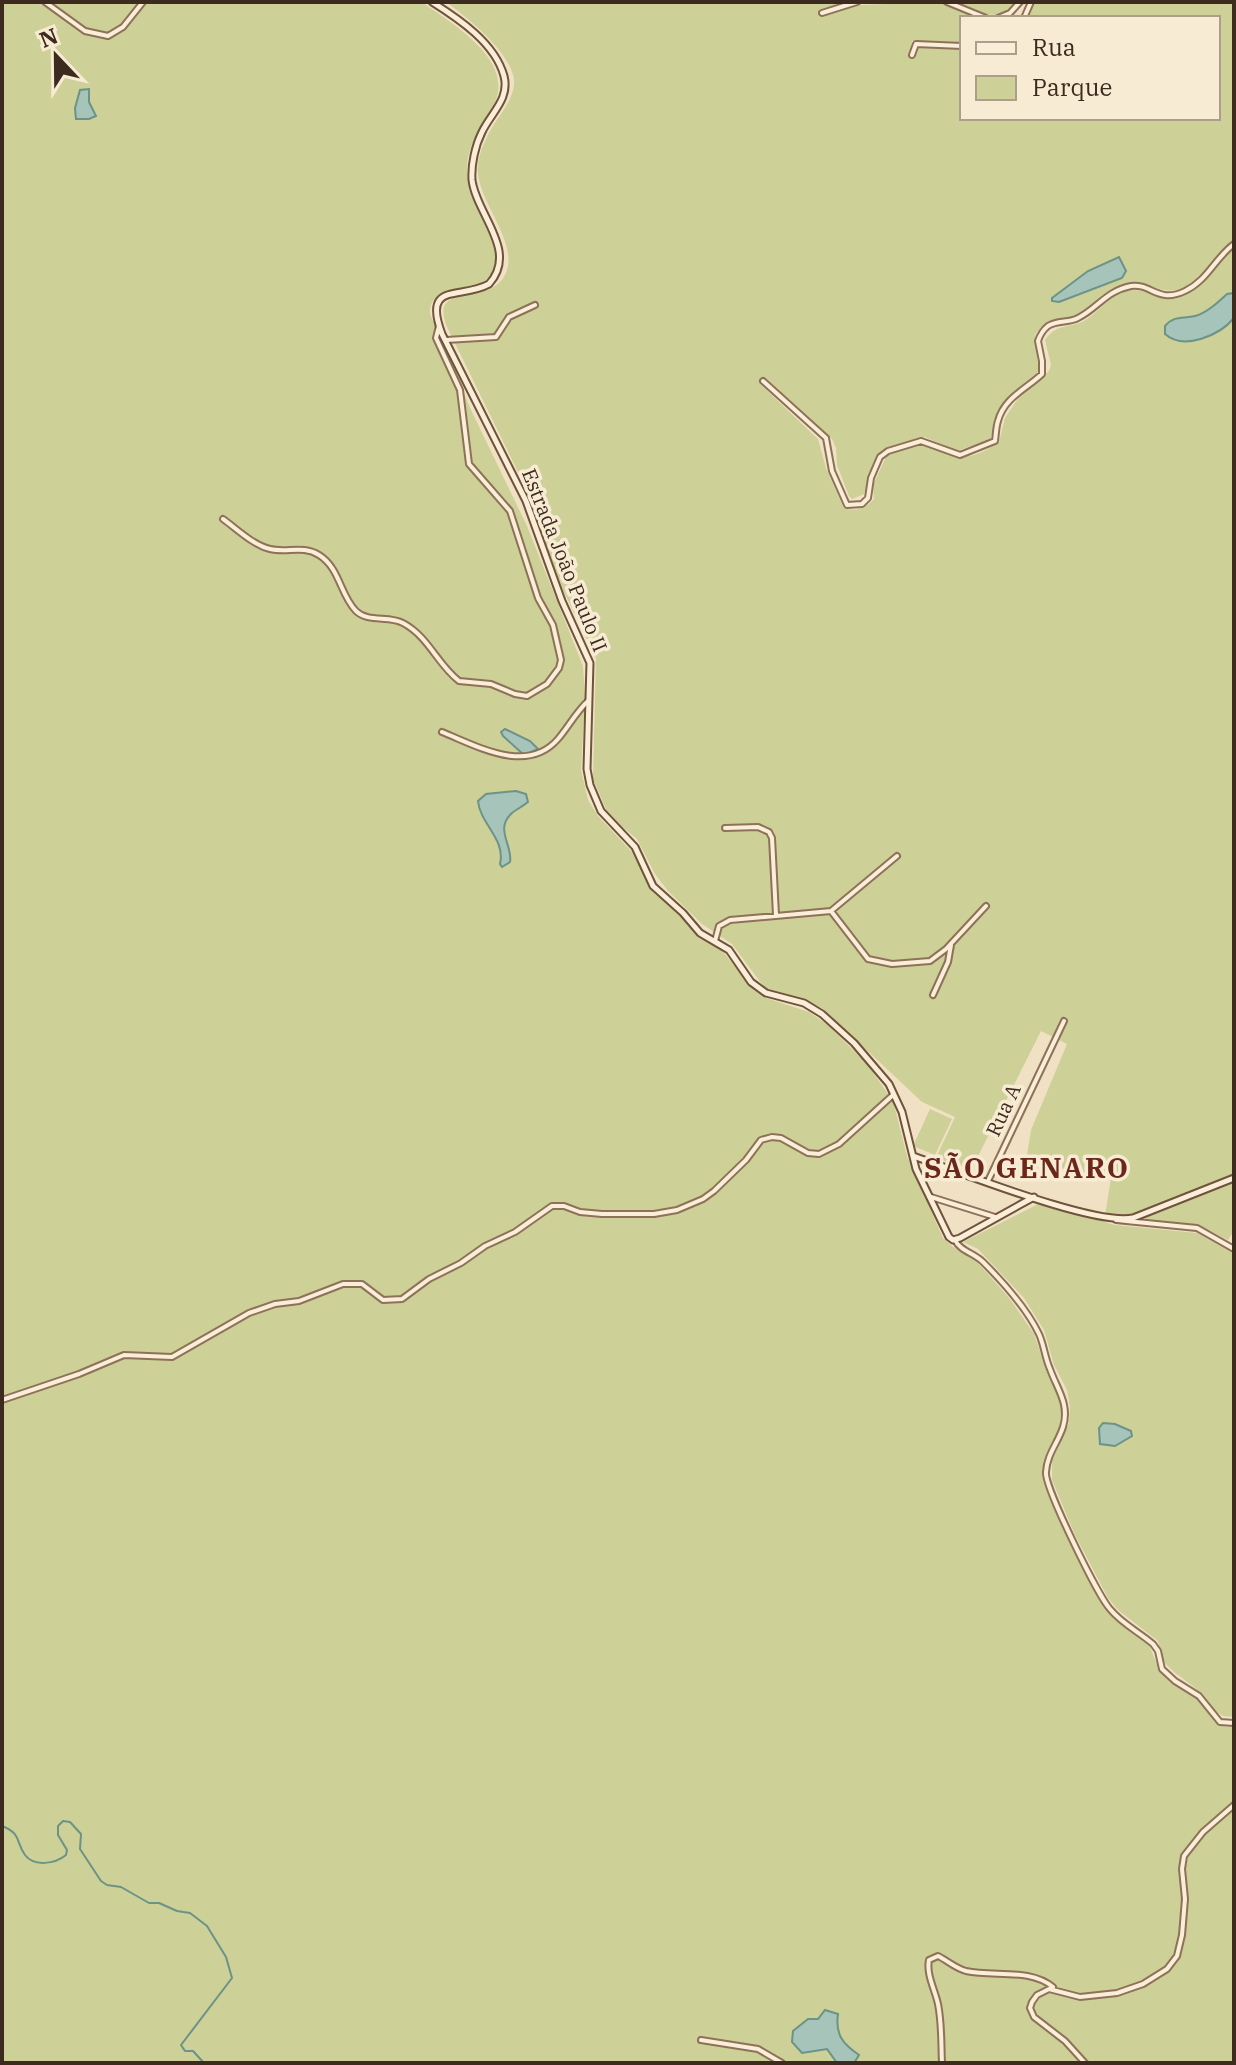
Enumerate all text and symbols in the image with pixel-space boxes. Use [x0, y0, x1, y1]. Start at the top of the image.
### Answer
north arrow [16, 16, 96, 96]
legend [960, 16, 1220, 120]
text: N [35, 20, 62, 54]
text: Rua [1032, 31, 1076, 63]
text: Parque [1032, 71, 1112, 103]
street label: Estrada João Paulo II [516, 464, 614, 656]
street label: Rua A [979, 1079, 1027, 1141]
district label: SÃO GENARO [924, 1149, 1130, 1186]

